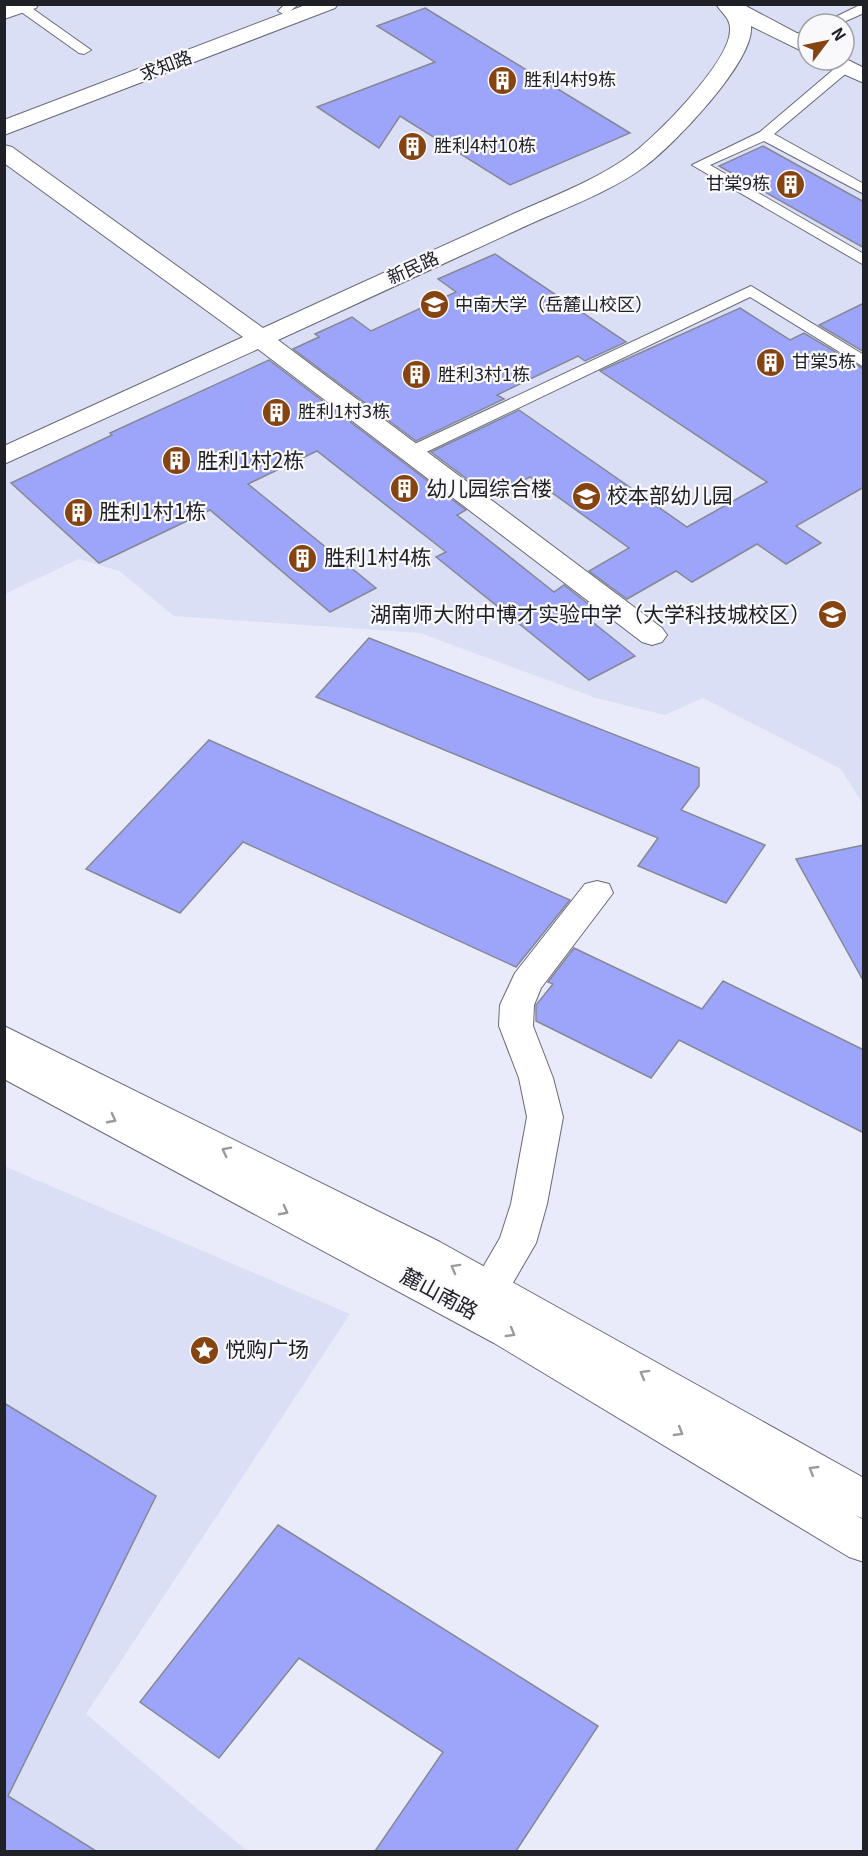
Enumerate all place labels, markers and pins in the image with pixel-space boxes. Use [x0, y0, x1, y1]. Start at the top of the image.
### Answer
building icon: 胜利4村9栋 [487, 64, 519, 96]
place label: 胜利4村9栋 [524, 65, 616, 91]
building icon: 胜利4村10栋 [397, 130, 429, 162]
place label: 胜利4村10栋 [434, 131, 536, 157]
building icon: 甘棠9栋 [775, 168, 807, 200]
place label: 甘棠9栋 [706, 169, 770, 195]
school or university icon: 中南大学（岳麓山校区） [418, 289, 450, 321]
place label: 中南大学（岳麓山校区） [455, 290, 653, 316]
building icon: 甘棠5栋 [755, 346, 787, 378]
place label: 甘棠5栋 [792, 347, 856, 373]
building icon: 胜利3村1栋 [401, 359, 433, 391]
place label: 胜利3村1栋 [438, 360, 530, 386]
building icon: 胜利1村3栋 [261, 396, 293, 428]
place label: 胜利1村3栋 [298, 397, 390, 423]
place label: 胜利1村2栋 [197, 444, 304, 474]
building icon: 胜利1村2栋 [160, 445, 192, 477]
place label: 幼儿园综合楼 [426, 472, 552, 502]
building icon: 幼儿园综合楼 [389, 473, 421, 505]
place label: 校本部幼儿园 [607, 479, 733, 509]
school or university icon: 校本部幼儿园 [570, 480, 602, 512]
place label: 胜利1村1栋 [99, 495, 206, 525]
building icon: 胜利1村1栋 [62, 496, 94, 528]
place label: 胜利1村4栋 [324, 541, 431, 571]
building icon: 胜利1村4栋 [287, 542, 319, 574]
place label: 湖南师大附中博才实验中学（大学科技城校区） [370, 598, 811, 628]
school or university icon: 湖南师大附中博才实验中学（大学科技城校区） [816, 599, 848, 631]
place label: 悦购广场 [225, 1333, 309, 1363]
place icon: 悦购广场 [188, 1334, 220, 1366]

